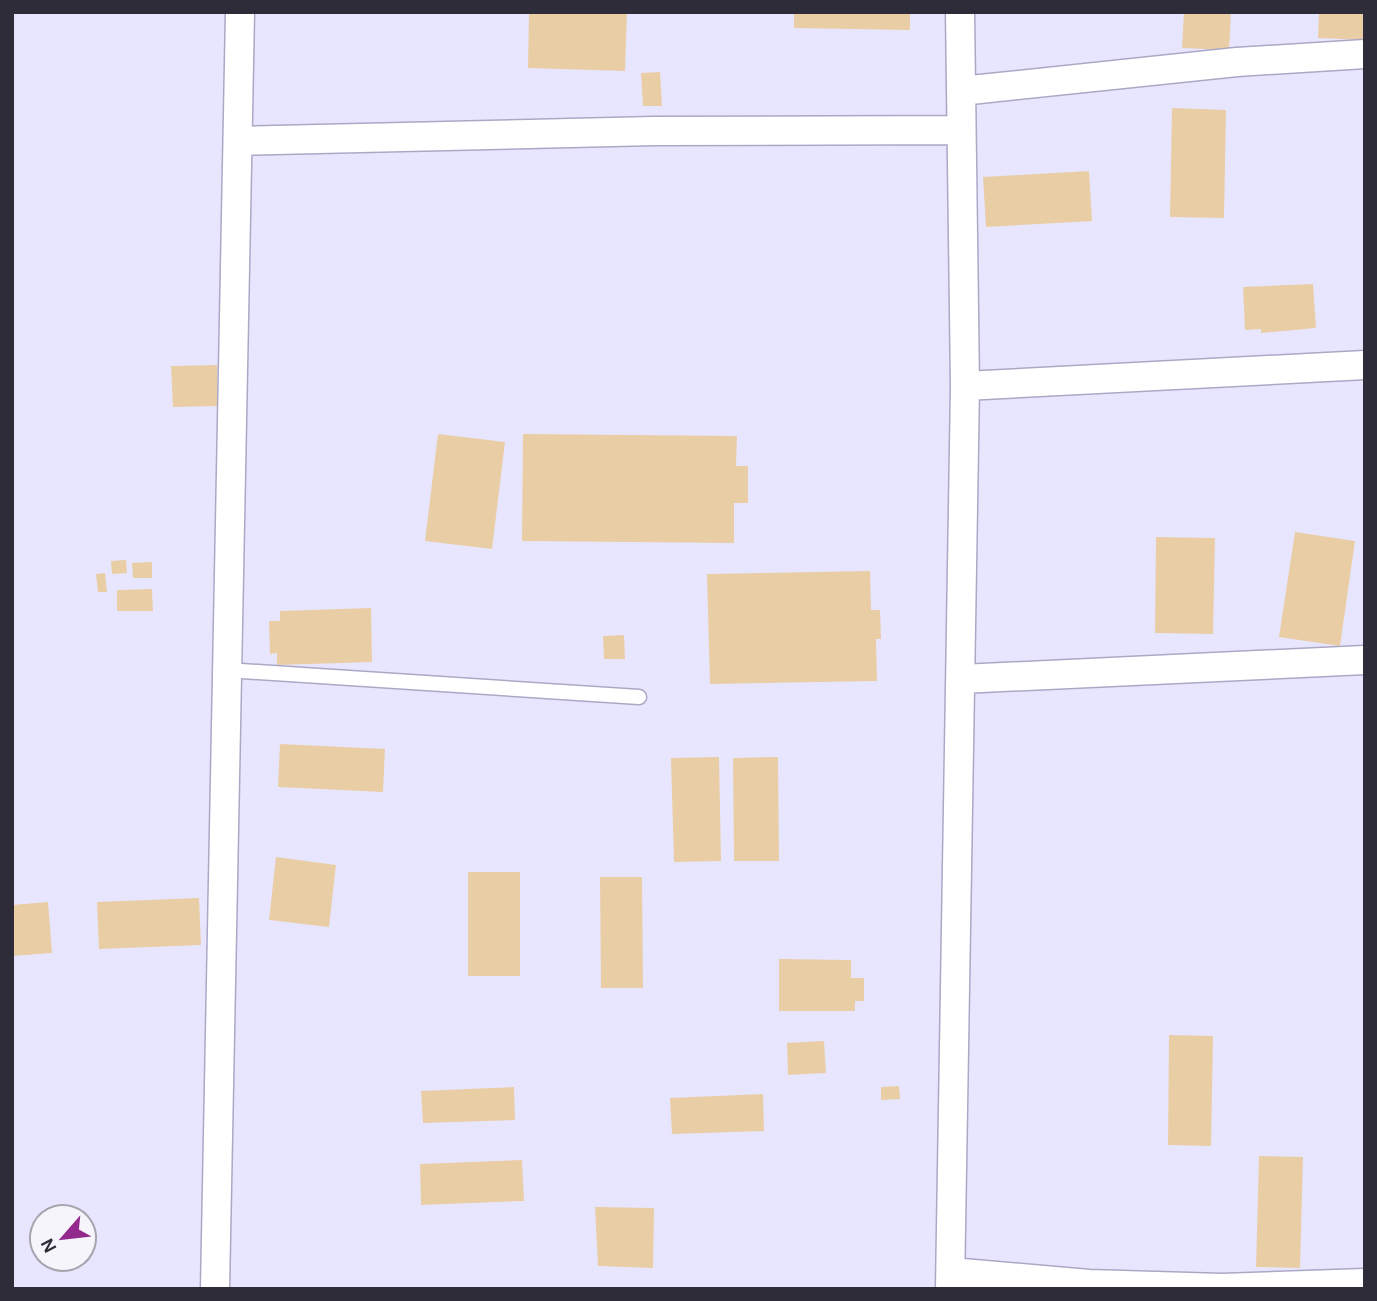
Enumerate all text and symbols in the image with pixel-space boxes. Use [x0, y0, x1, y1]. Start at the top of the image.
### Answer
north arrow [28, 1203, 98, 1273]
text: N [36, 1234, 62, 1257]

